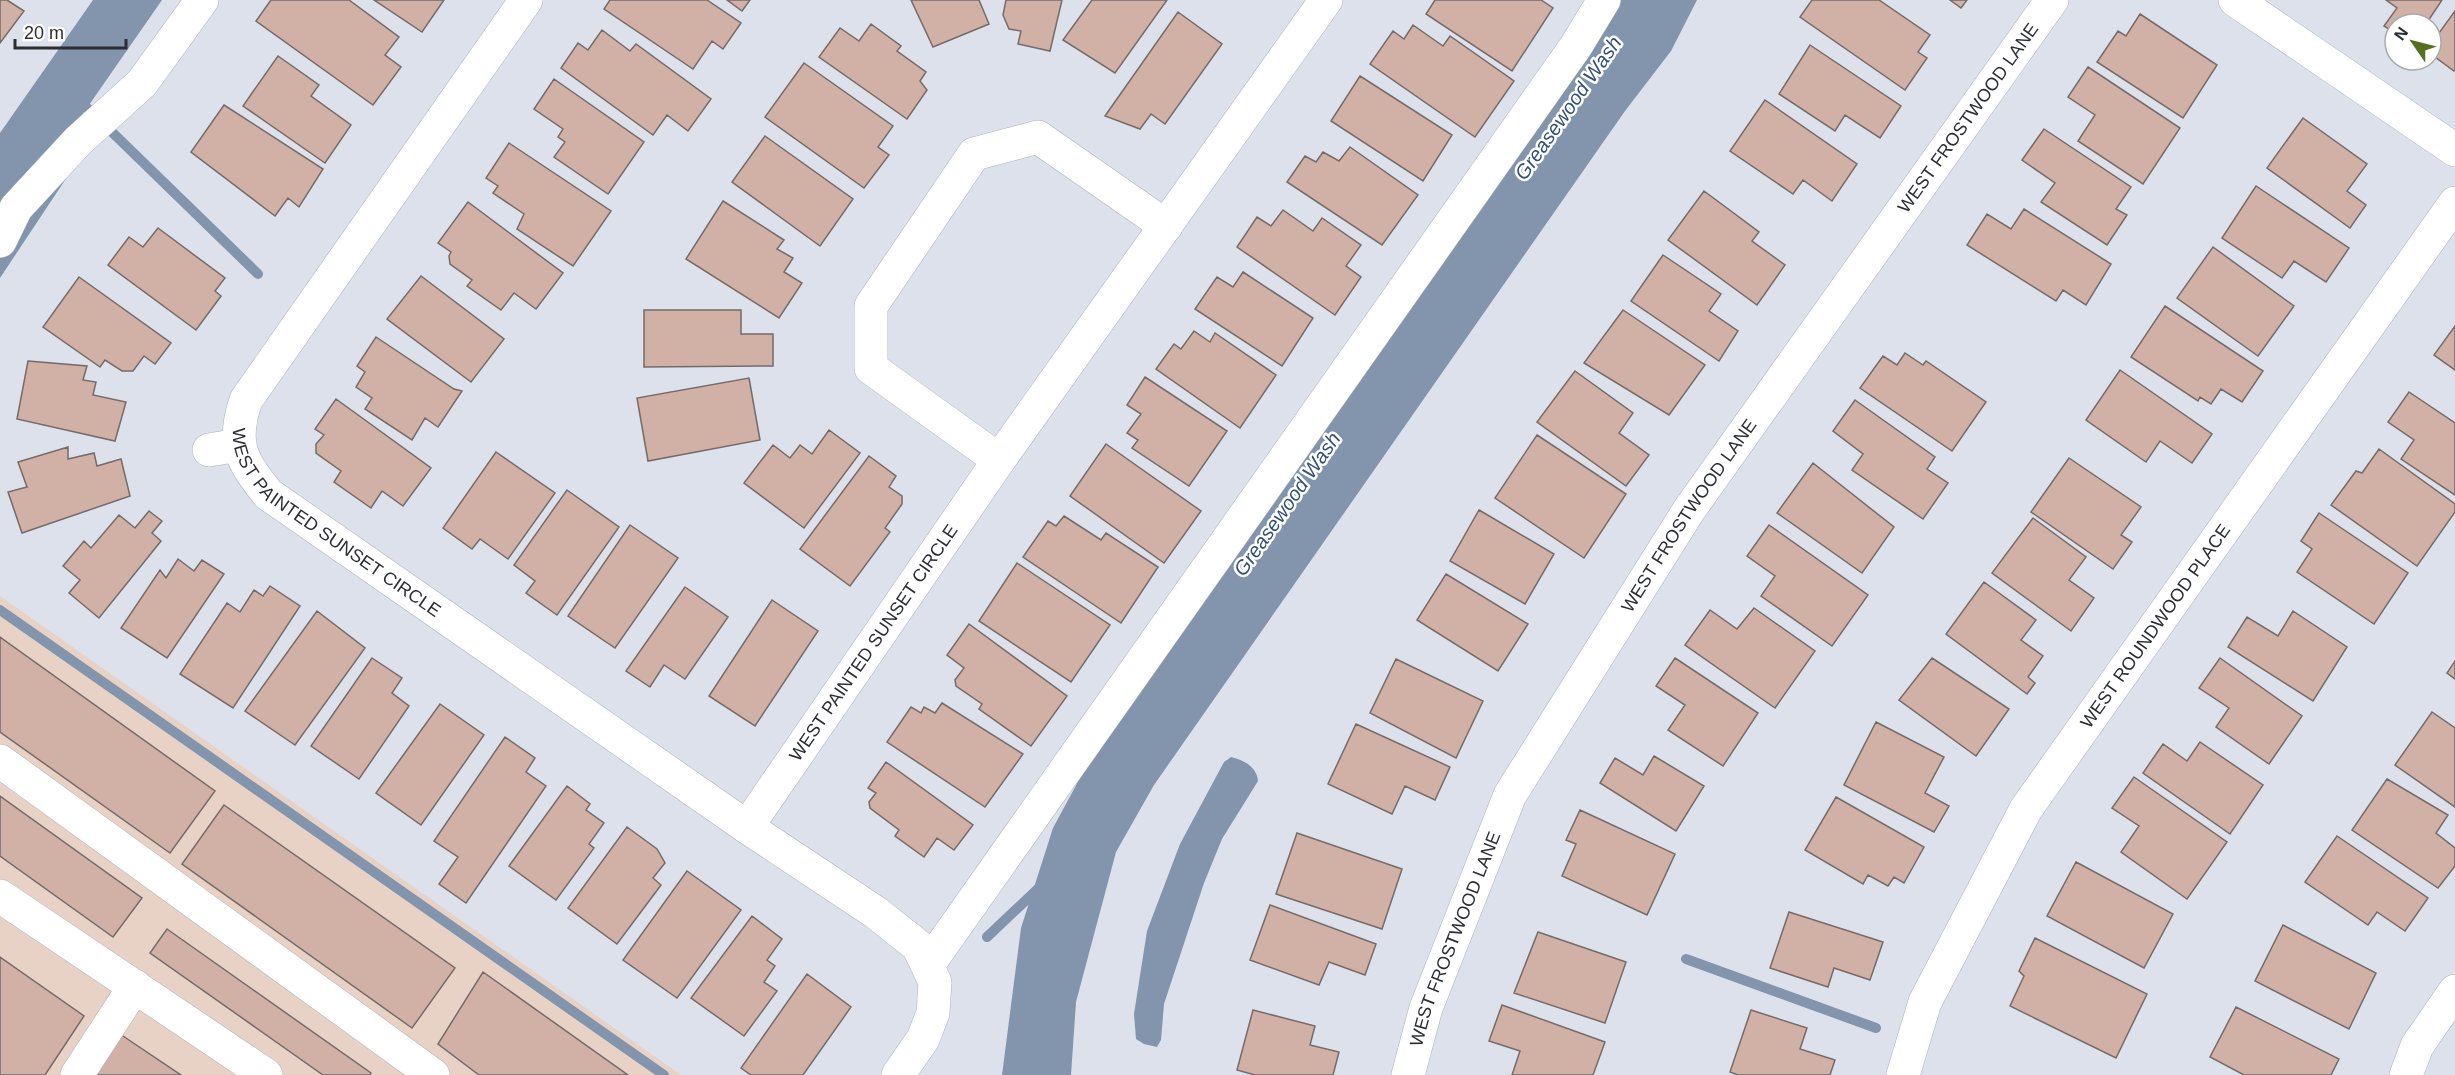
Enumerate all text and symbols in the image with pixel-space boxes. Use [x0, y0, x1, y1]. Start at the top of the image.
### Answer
scale bar [15, 12, 126, 50]
north arrow [2383, 12, 2443, 72]
street label: WEST FROSTWOOD LANE [1894, 19, 2042, 217]
text: 20 m [24, 23, 64, 43]
text: N [2391, 24, 2411, 43]
water label: Greasewood Wash [1510, 32, 1626, 184]
street label: WEST FROSTWOOD LANE [1617, 415, 1760, 616]
street label: WEST PAINTED SUNSET CIRCLE [229, 428, 444, 621]
water label: Greasewood Wash [1229, 428, 1345, 580]
street label: WEST PAINTED SUNSET CIRCLE [785, 521, 962, 765]
street label: WEST ROUNDWOOD PLACE [2076, 521, 2234, 732]
street label: WEST FROSTWOOD LANE [1406, 829, 1504, 1049]

